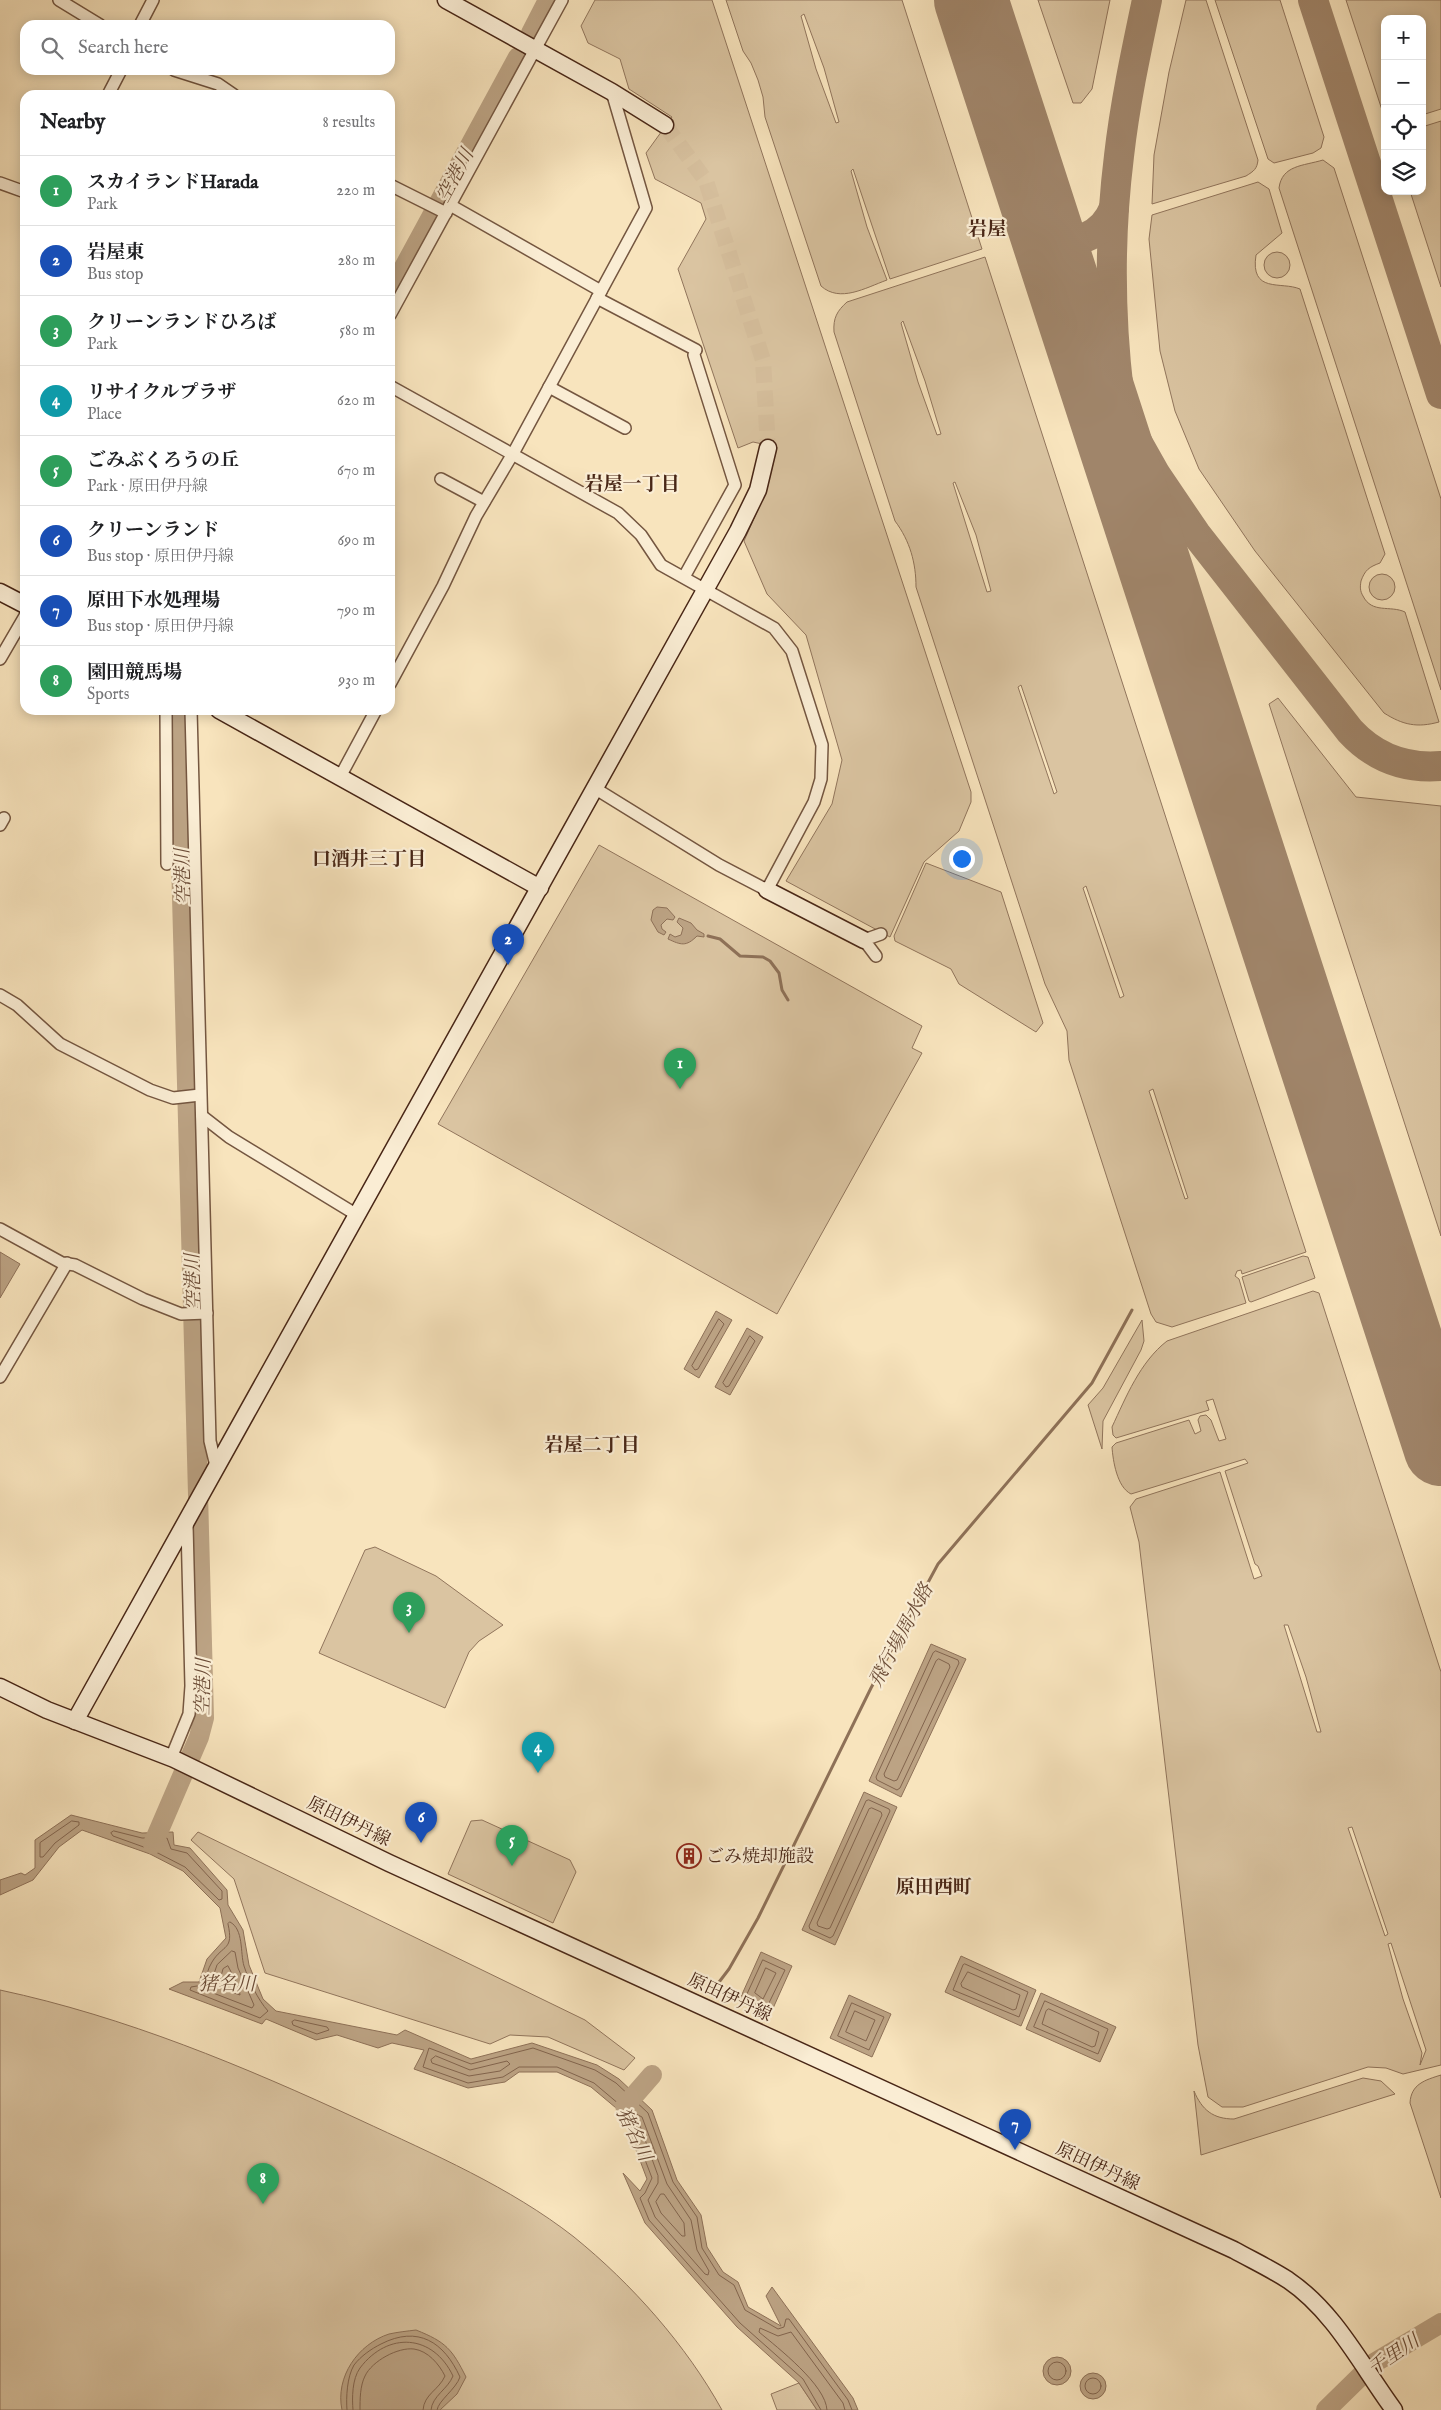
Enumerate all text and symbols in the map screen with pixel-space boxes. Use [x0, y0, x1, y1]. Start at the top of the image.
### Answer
map controls [1381, 15, 1426, 195]
button: + [1381, 15, 1426, 60]
search box [20, 20, 395, 75]
icon: search [38, 34, 66, 62]
text: Search here [78, 36, 169, 60]
button: − [1381, 60, 1426, 105]
button: locate [1381, 105, 1426, 150]
text: Nearby [40, 109, 105, 136]
text: 8 results [323, 113, 375, 133]
water label: 空港川 [432, 143, 481, 207]
button: layers [1381, 150, 1426, 195]
text: スカイランドHarada [87, 171, 259, 195]
text: 1 [53, 181, 59, 201]
text: 220 m [336, 181, 375, 201]
text: Park [87, 195, 117, 215]
district label: 岩屋 [968, 218, 1006, 242]
text: 岩屋東 [87, 241, 144, 265]
text: 2 [52, 251, 60, 271]
text: 280 m [338, 251, 375, 271]
text: Bus stop [87, 265, 143, 285]
text: クリーンランドひろば [87, 311, 277, 335]
text: 3 [53, 321, 59, 341]
text: 580 m [339, 321, 375, 341]
text: Park [87, 335, 117, 355]
text: リサイクルプラザ [87, 381, 236, 405]
text: 4 [52, 391, 60, 411]
text: 620 m [337, 391, 375, 411]
text: Place [87, 405, 122, 425]
text: ごみぶくろうの丘 [87, 449, 239, 473]
text: 5 [53, 461, 59, 481]
text: 670 m [337, 461, 375, 481]
district label: 岩屋一丁目 [584, 473, 680, 497]
text: Park · 原田伊丹線 [87, 477, 208, 497]
text: クリーンランド [87, 519, 220, 543]
text: 6 [53, 531, 59, 551]
text: 690 m [338, 531, 375, 551]
text: Bus stop · 原田伊丹線 [87, 547, 234, 567]
text: 原田下水処理場 [87, 589, 220, 613]
text: 7 [52, 601, 60, 621]
text: 790 m [337, 601, 375, 621]
text: Bus stop · 原田伊丹線 [87, 617, 234, 637]
text: 園田競馬場 [87, 661, 182, 685]
text: 8 [53, 671, 59, 691]
text: 930 m [338, 671, 375, 691]
text: Sports [87, 685, 129, 705]
water label: 空港川 [171, 846, 197, 906]
your location [949, 846, 975, 872]
district label: 口酒井三丁目 [312, 848, 426, 872]
pin: 2 [492, 924, 524, 965]
pin: 1 [664, 1048, 696, 1089]
water label: 空港川 [181, 1251, 207, 1311]
district label: 岩屋二丁目 [544, 1434, 640, 1458]
water label: 飛行場周水路 [864, 1578, 940, 1692]
pin: 3 [393, 1592, 425, 1633]
water label: 空港川 [192, 1656, 217, 1716]
pin: 4 [522, 1732, 554, 1773]
street label: 原田伊丹線 [303, 1792, 394, 1852]
pin: 6 [405, 1802, 437, 1843]
pin: 5 [496, 1825, 528, 1866]
building icon: ごみ焼却施設 [676, 1843, 702, 1869]
place label: ごみ焼却施設 [706, 1846, 814, 1869]
district label: 原田西町 [896, 1876, 972, 1900]
street label: 原田伊丹線 [684, 1969, 775, 2028]
water label: 猪名川 [198, 1973, 257, 1997]
water label: 猪名川 [610, 2104, 657, 2168]
pin: 7 [999, 2109, 1031, 2150]
street label: 原田伊丹線 [1052, 2138, 1143, 2197]
pin: 8 [247, 2163, 279, 2204]
water label: 千里川 [1364, 2329, 1426, 2382]

